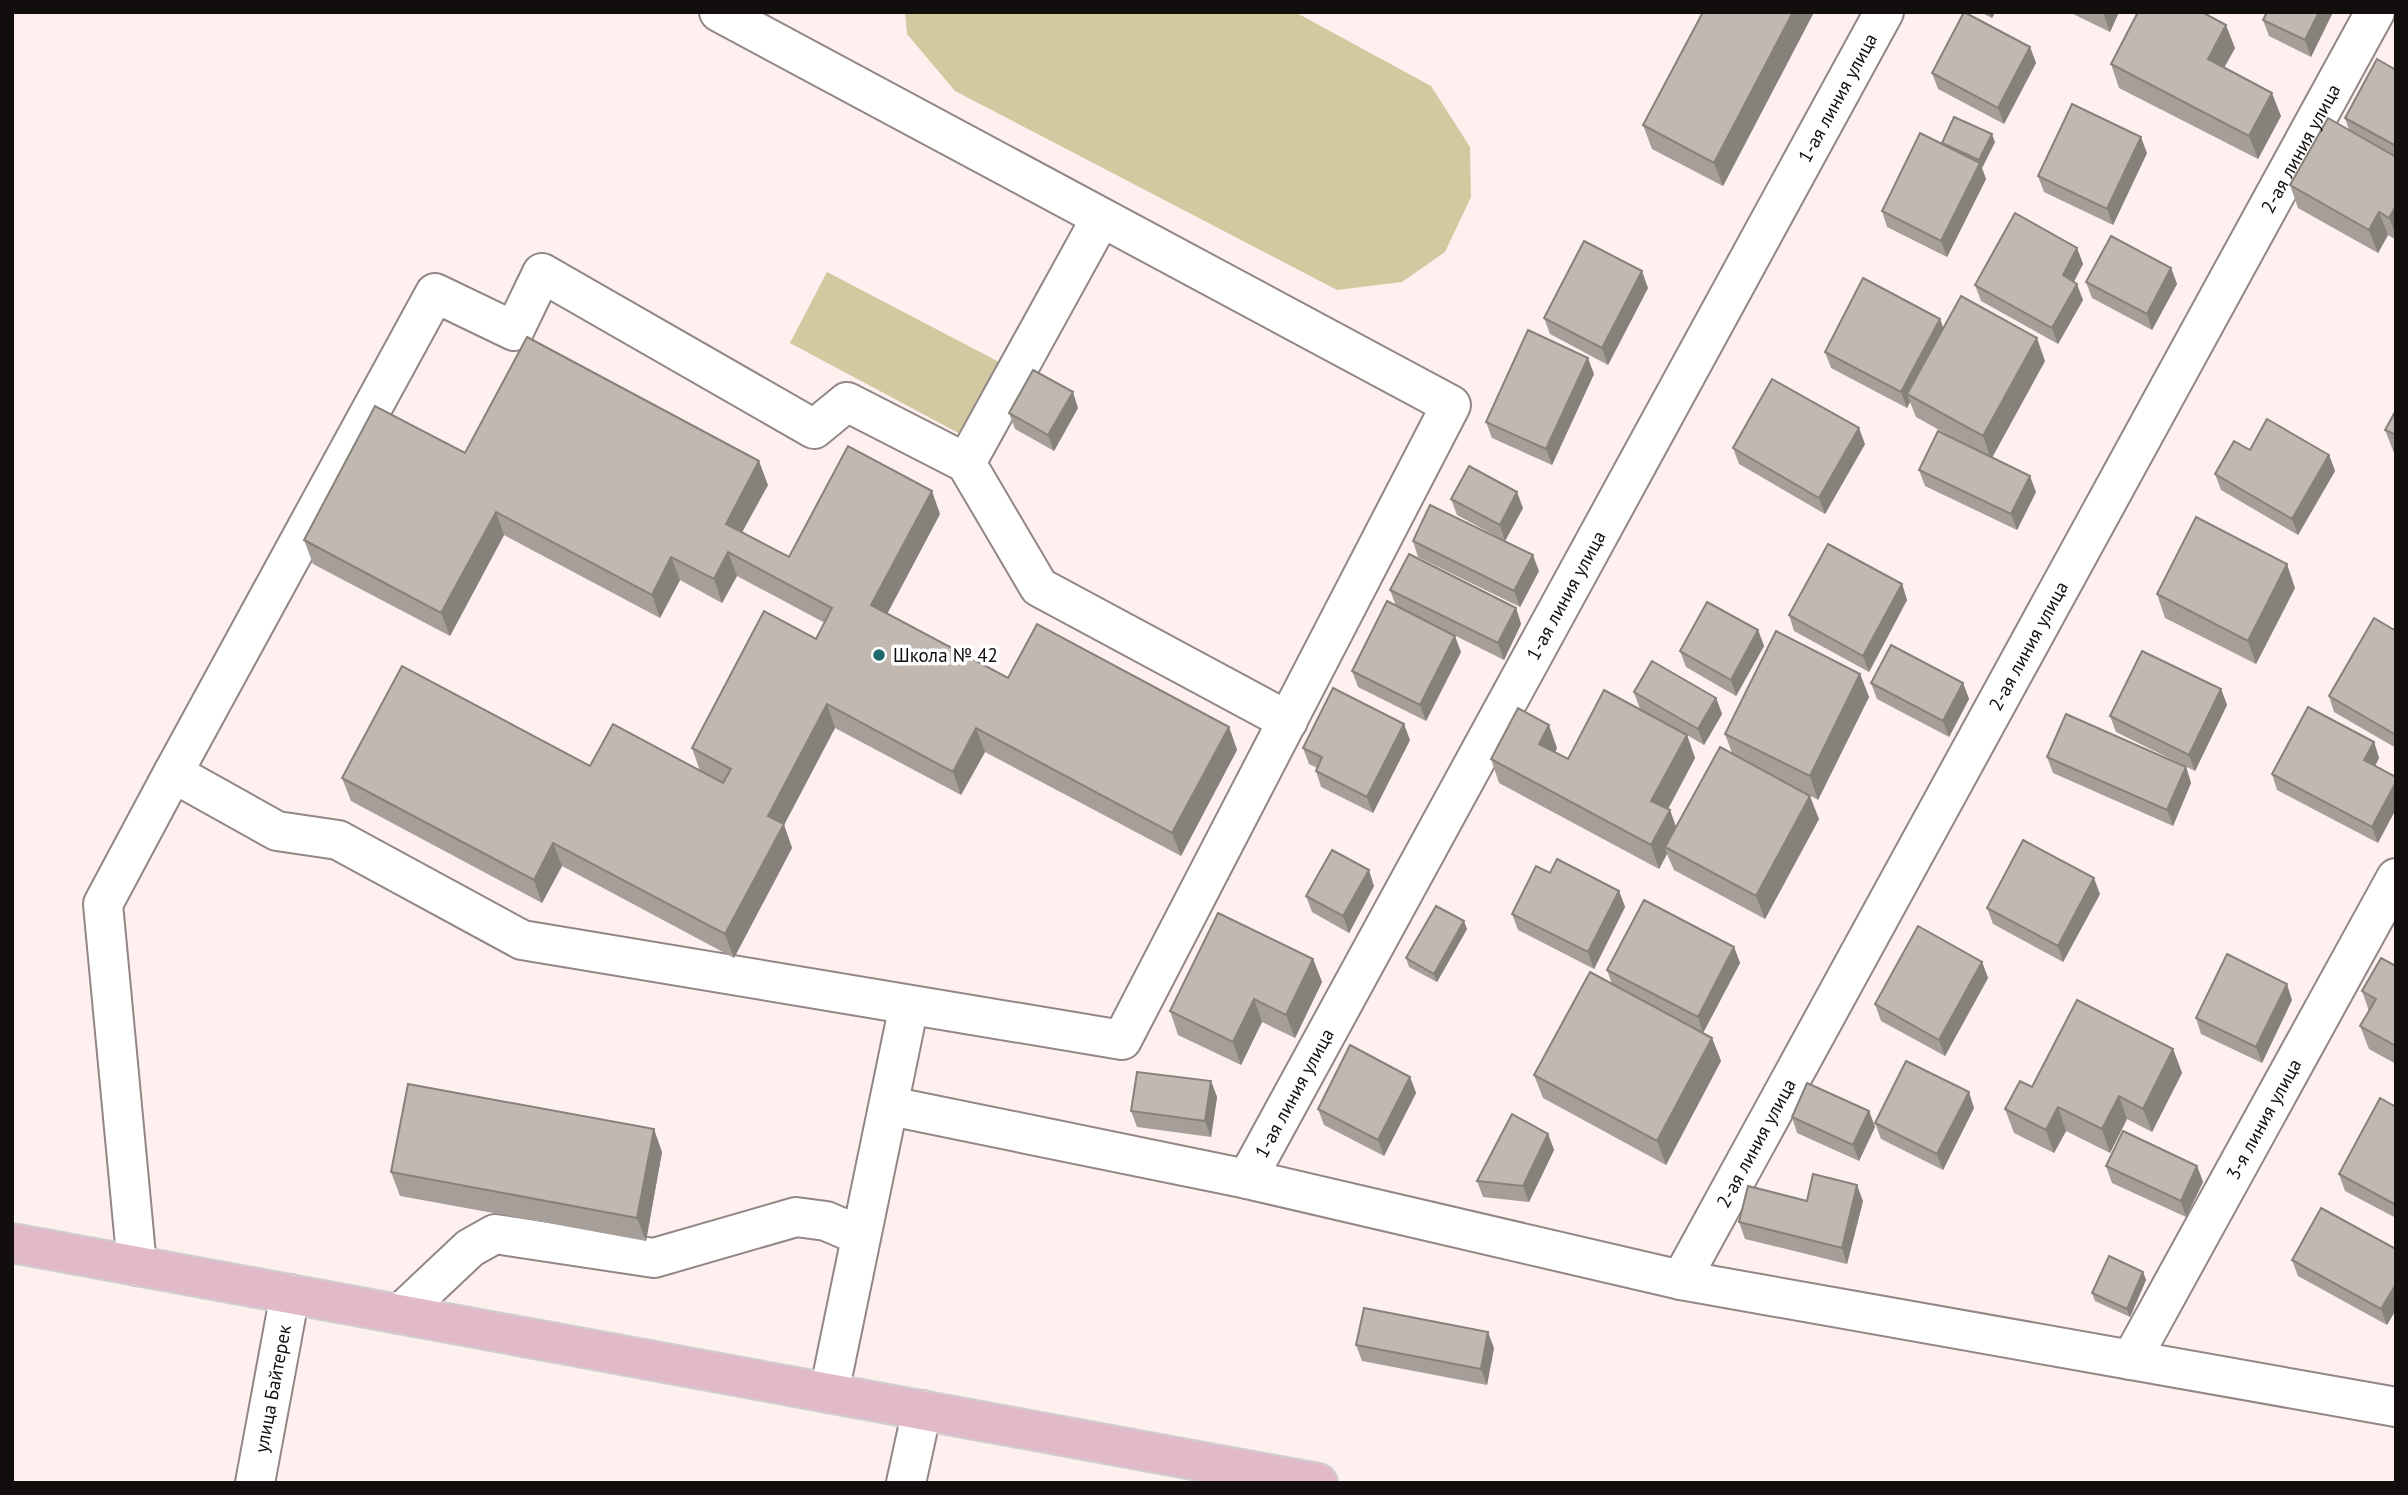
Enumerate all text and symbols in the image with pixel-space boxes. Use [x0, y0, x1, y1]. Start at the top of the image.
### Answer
street label: 1-ая линия улица [1792, 29, 1882, 166]
street label: 2-ая линия улица [2255, 80, 2345, 217]
street label: 1-ая линия улица [1521, 526, 1611, 664]
street label: 2-ая линия улица [1983, 577, 2073, 715]
place label: Школа № 42 [893, 643, 998, 667]
marker: Школа № 42 [871, 647, 887, 663]
street label: 1-ая линия улица [1249, 1024, 1339, 1162]
street label: 3-я линия улица [2221, 1054, 2306, 1184]
street label: 2-ая линия улица [1711, 1074, 1801, 1212]
street label: улица Байтерек [249, 1323, 296, 1455]

